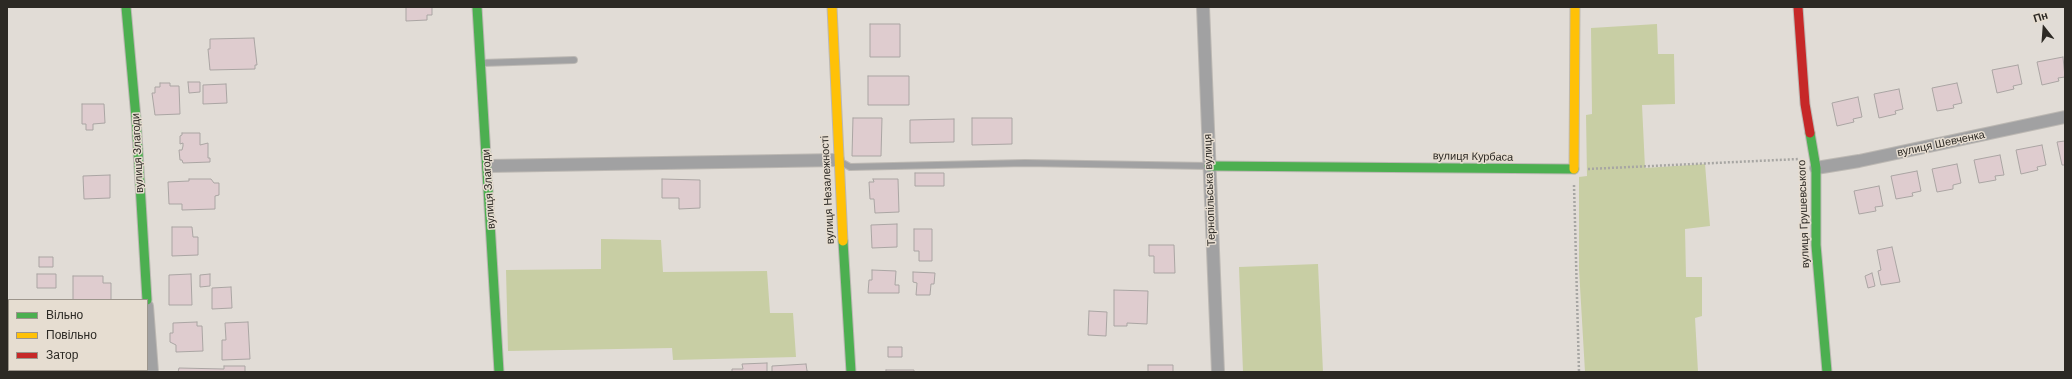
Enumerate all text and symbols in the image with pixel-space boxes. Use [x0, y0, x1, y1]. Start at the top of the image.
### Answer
north arrow [2024, 8, 2064, 48]
text: Пн [2032, 9, 2049, 24]
street label: вулиця Злагоди [129, 113, 147, 193]
street label: вулиця Шевченка [1896, 128, 1986, 160]
street label: Тернопільська вулиця [1201, 134, 1219, 246]
street label: вулиця Незалежності [819, 135, 837, 245]
street label: вулиця Злагоди [480, 149, 498, 229]
street label: вулиця Курбаса [1433, 150, 1513, 164]
street label: вулиця Грушевського [1796, 160, 1812, 268]
legend [8, 299, 148, 371]
text: Вільно [46, 308, 83, 322]
text: Повільно [46, 328, 97, 342]
text: Затор [46, 348, 78, 362]

